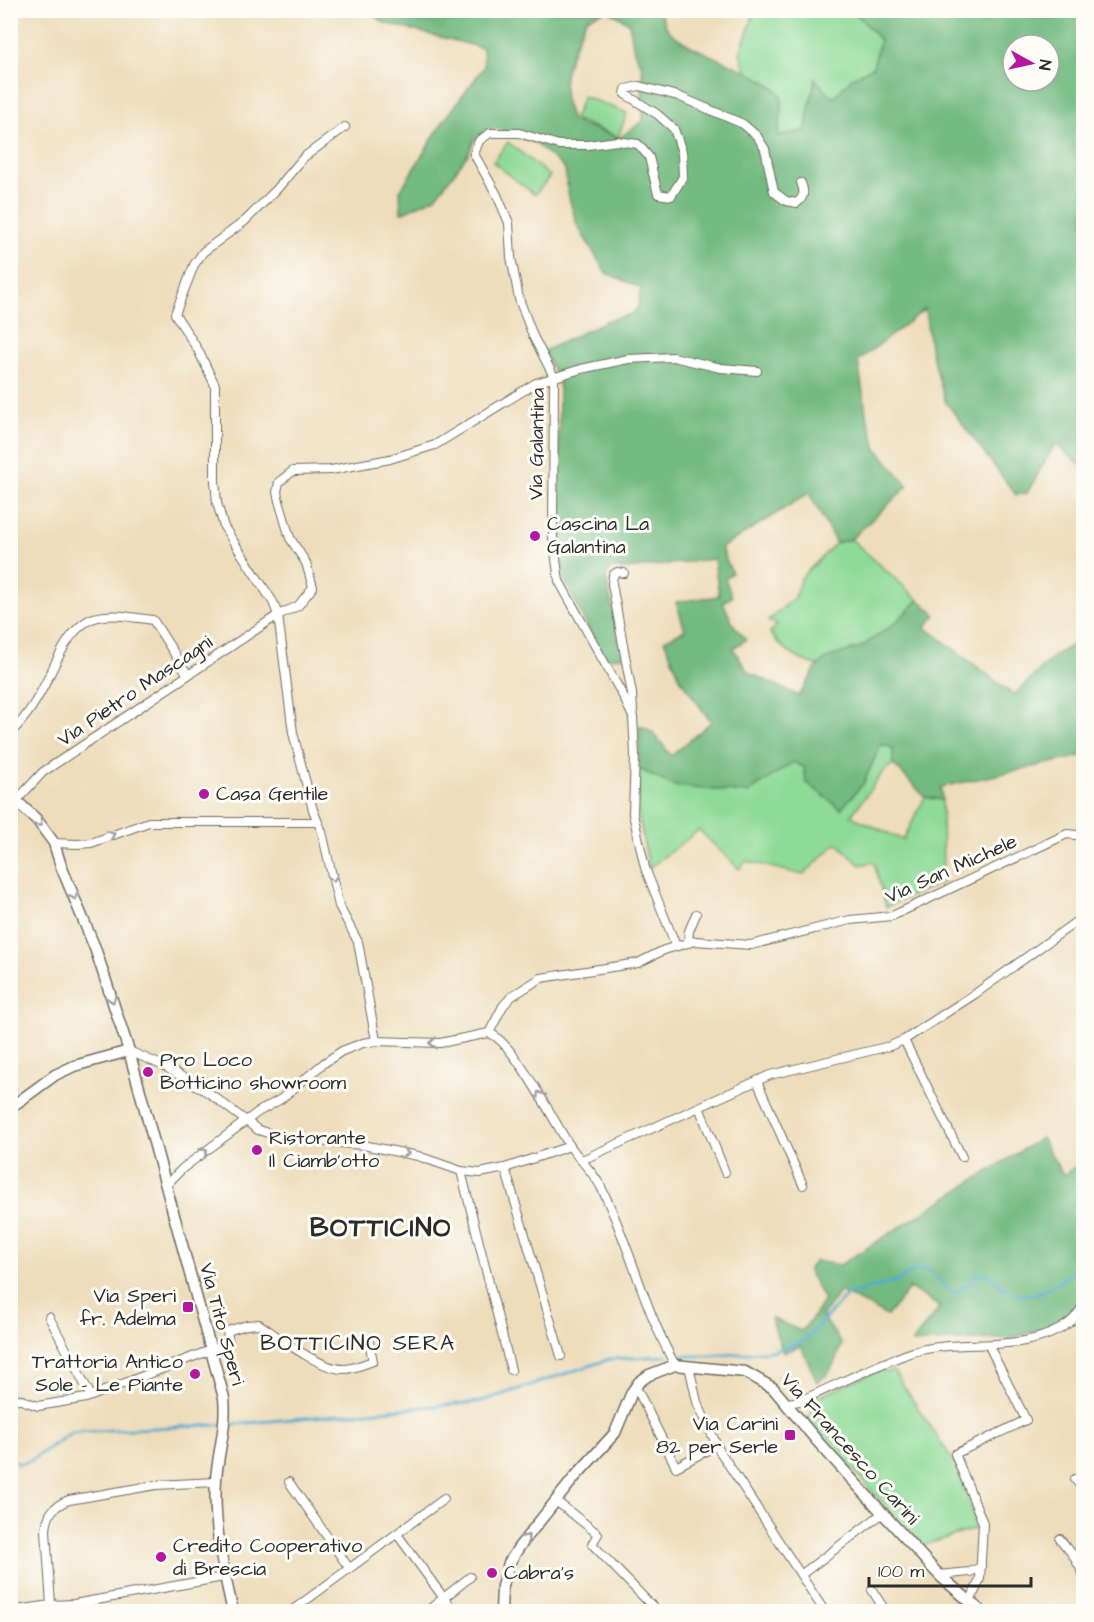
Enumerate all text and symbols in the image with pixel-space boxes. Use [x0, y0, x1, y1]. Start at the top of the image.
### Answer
north arrow [1001, 33, 1061, 93]
text: N [1033, 58, 1056, 71]
street label: Via Galantina [522, 388, 552, 500]
place label: Cascina La Galantina [547, 510, 649, 561]
marker: Cascina La Galantina [528, 529, 542, 543]
street label: Via Pietro Mascagni [52, 629, 219, 754]
place label: Casa Gentile [216, 780, 328, 808]
marker: Casa Gentile [197, 787, 211, 801]
one-way arrow [32, 816, 43, 826]
street label: Via San Michele [881, 827, 1022, 911]
one-way arrow [105, 830, 116, 842]
one-way arrow [325, 873, 338, 883]
one-way arrow [67, 889, 79, 900]
one-way arrow [105, 993, 117, 1004]
one-way arrow [429, 1037, 438, 1050]
place label: Pro Loco Botticino showroom [160, 1046, 347, 1097]
marker: Pro Loco Botticino showroom [141, 1065, 155, 1079]
one-way arrow [536, 1091, 547, 1101]
place label: Ristorante Il Ciamb'otto [269, 1124, 379, 1175]
marker: Ristorante Il Ciamb'otto [250, 1143, 264, 1157]
one-way arrow [400, 1146, 410, 1159]
one-way arrow [198, 1148, 209, 1159]
district label: BOTTICINO [310, 1210, 452, 1246]
street label: Via Tito Speri [192, 1260, 252, 1388]
place label: Via Speri fr. Adelma [79, 1282, 176, 1333]
marker: Via Speri fr. Adelma [181, 1300, 195, 1314]
district label: BOTTICINO SERA [260, 1328, 456, 1359]
place label: Trattoria Antico Sole - Le Piante [32, 1348, 183, 1399]
marker: Trattoria Antico Sole - Le Piante [188, 1367, 202, 1381]
street label: Via Francesco Carini [774, 1367, 926, 1531]
place label: Via Carini 82 per Serle [656, 1410, 778, 1461]
marker: Via Carini 82 per Serle [783, 1428, 797, 1442]
place label: Credito Cooperativo di Brescia [173, 1532, 362, 1583]
one-way arrow [518, 1534, 529, 1545]
marker: Credito Cooperativo di Brescia [154, 1550, 168, 1564]
scale bar [869, 1550, 1031, 1588]
place label: Cabra's [504, 1559, 574, 1587]
text: 100 m [878, 1559, 924, 1584]
marker: Cabra's [485, 1566, 499, 1580]

